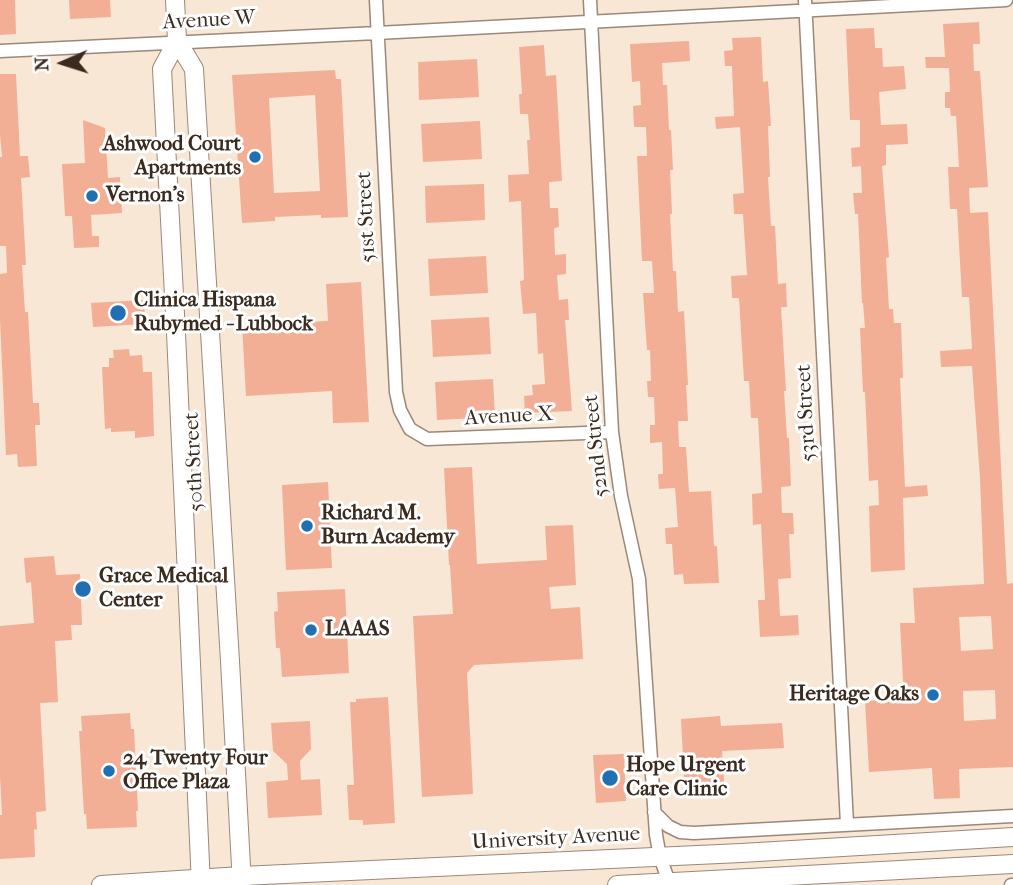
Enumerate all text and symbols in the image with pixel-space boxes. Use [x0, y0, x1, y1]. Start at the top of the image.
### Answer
street label: Avenue W [162, 6, 256, 36]
north arrow [28, 28, 98, 98]
text: N [31, 56, 53, 72]
place label: Ashwood Court Apartments [103, 132, 241, 182]
marker: Ashwood Court Apartments [247, 149, 263, 165]
street label: 51st Street [352, 171, 382, 263]
place label: Vernon's [106, 183, 185, 209]
marker: Vernon's [84, 188, 100, 204]
place label: Clinica Hispana Rubymed - Lubbock [134, 288, 313, 338]
marker: Clinica Hispana Rubymed - Lubbock [108, 303, 128, 323]
street label: 53rd Street [792, 364, 822, 462]
street label: 52nd Street [579, 393, 615, 499]
street label: Avenue X [464, 402, 554, 432]
street label: 50th Street [180, 412, 210, 512]
place label: Richard M. Burn Academy [321, 501, 455, 551]
marker: Richard M. Burn Academy [299, 518, 315, 534]
place label: Grace Medical Center [99, 564, 228, 614]
marker: Grace Medical Center [73, 579, 93, 599]
place label: LAAAS [325, 617, 390, 643]
marker: LAAAS [303, 622, 319, 638]
place label: Heritage Oaks [789, 682, 919, 708]
marker: Heritage Oaks [925, 687, 941, 703]
place label: 24 Twenty Four Office Plaza [123, 746, 268, 796]
place label: Hope Urgent Care Clinic [626, 753, 746, 803]
marker: 24 Twenty Four Office Plaza [101, 763, 117, 779]
marker: Hope Urgent Care Clinic [600, 768, 620, 788]
street label: University Avenue [471, 822, 641, 856]

